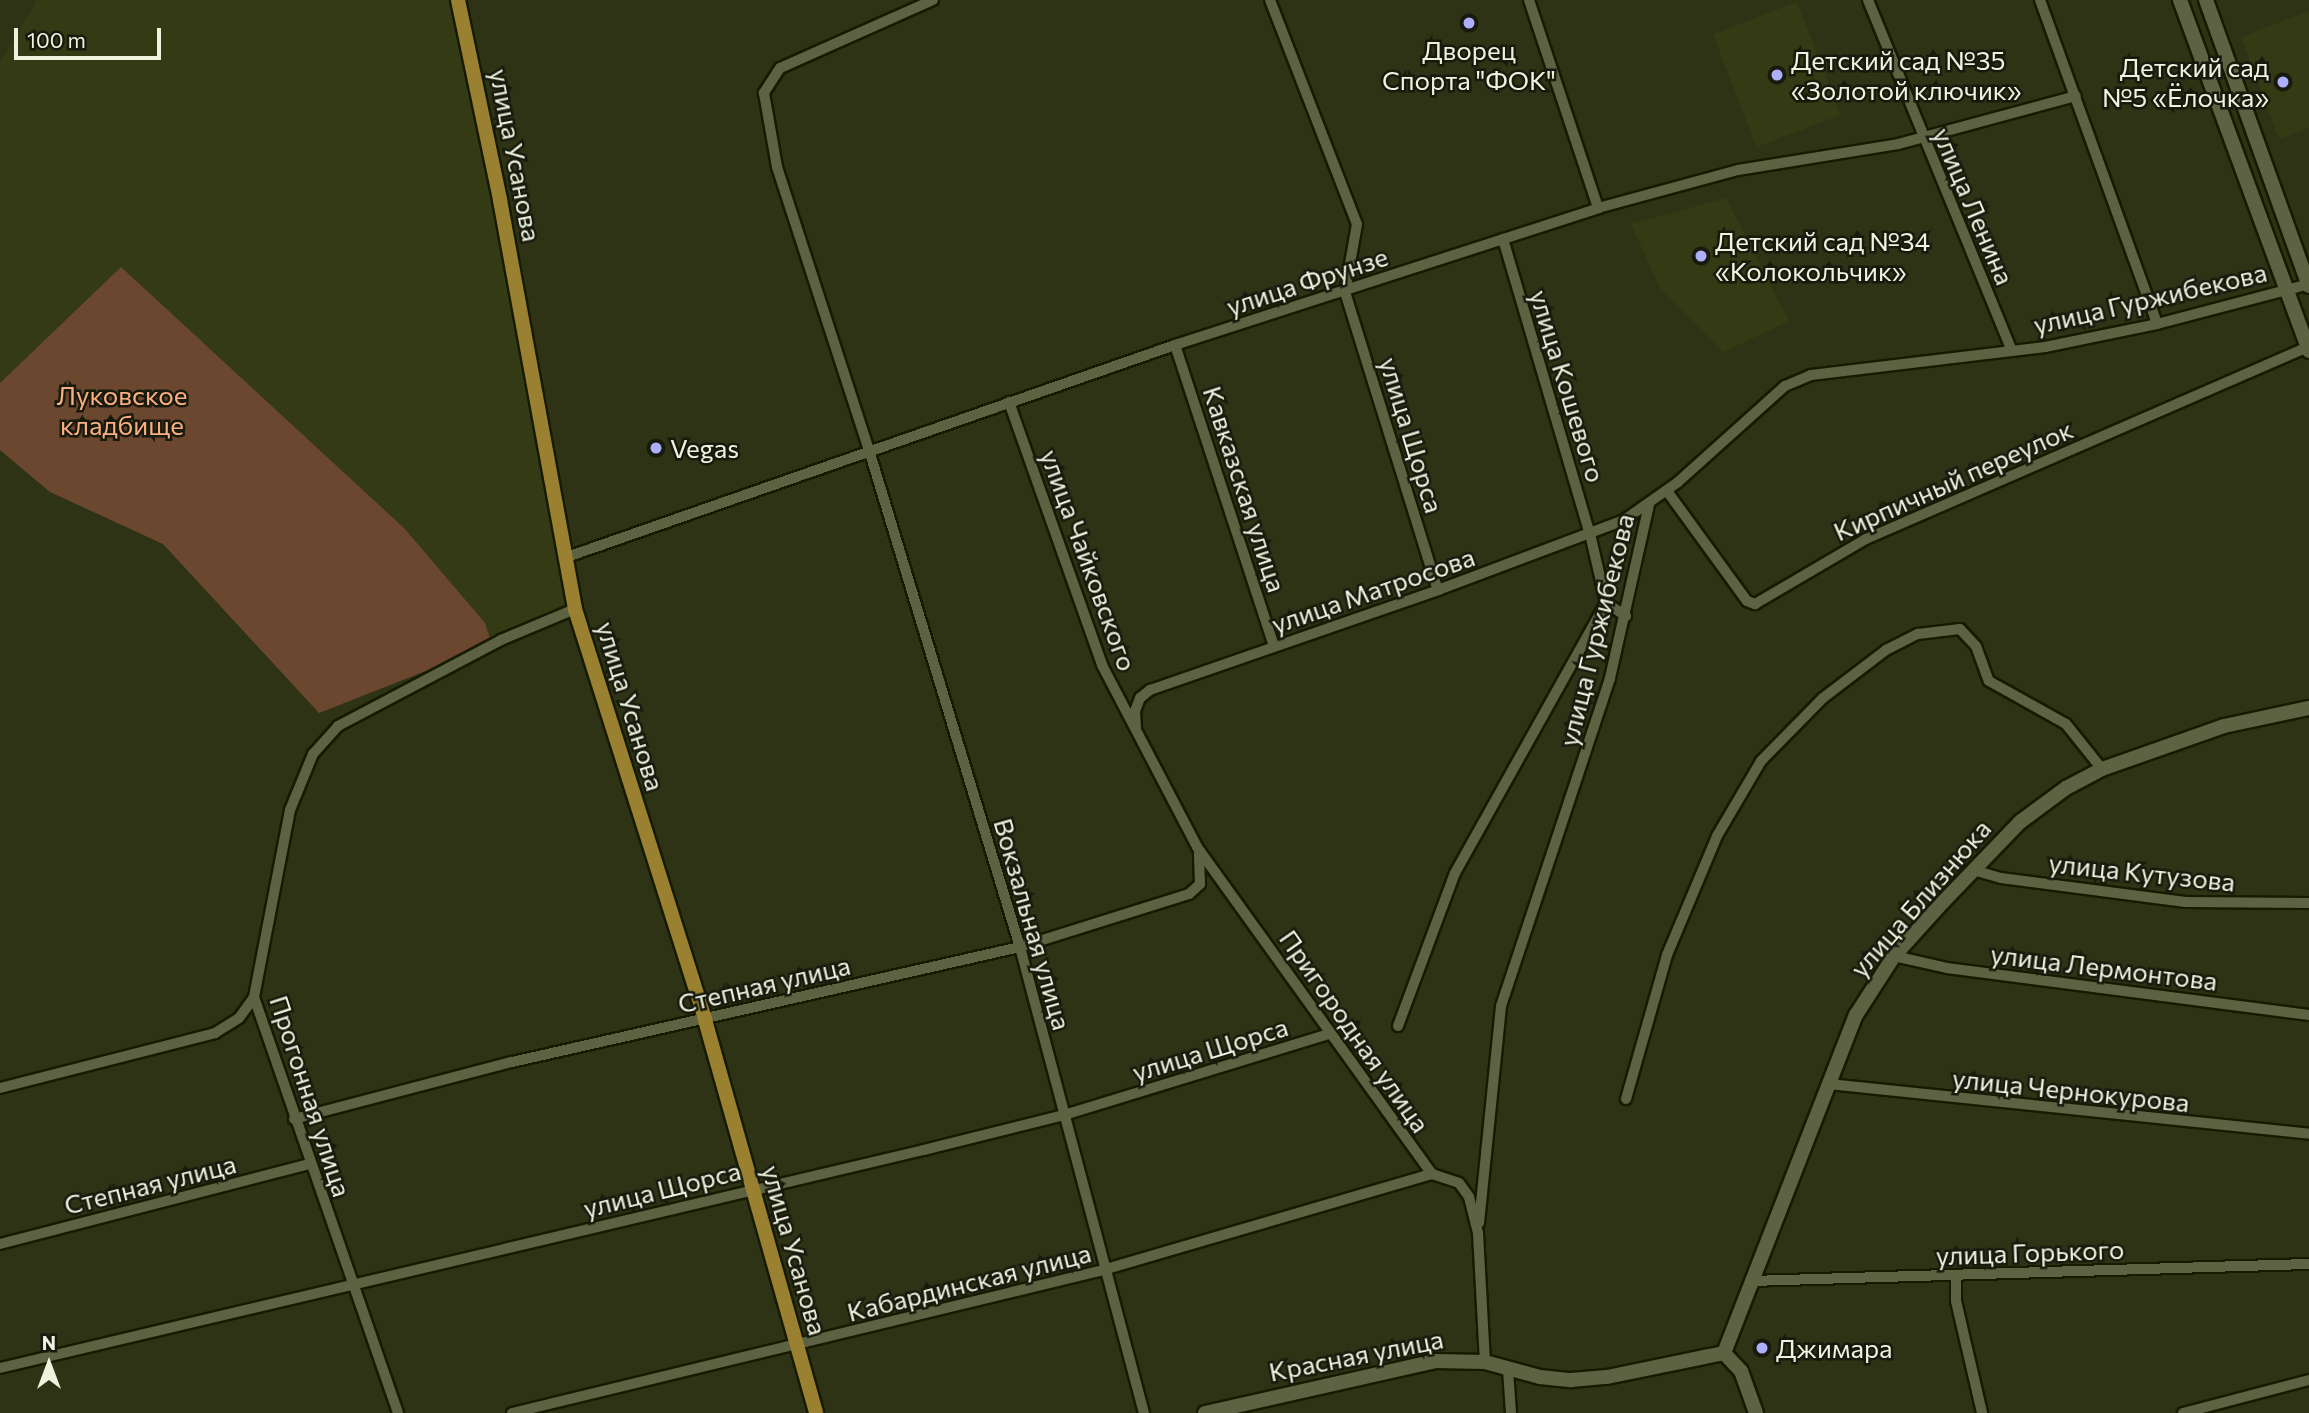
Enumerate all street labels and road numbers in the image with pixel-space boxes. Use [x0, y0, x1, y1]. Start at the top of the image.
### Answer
street label: улица Усанова [484, 66, 548, 244]
street label: улица Ленина [1927, 123, 2021, 289]
street label: улица Фрунзе [1222, 240, 1392, 322]
street label: улица Гуржибекова [2030, 256, 2270, 340]
street label: улица Кошевого [1524, 286, 1612, 486]
street label: улица Щорса [1374, 353, 1450, 517]
street label: Кавказская улица [1197, 382, 1293, 596]
street label: Кирпичный переулок [1828, 413, 2078, 547]
street label: улица Чайковского [1034, 445, 1144, 675]
street label: улица Гуржибекова [1552, 511, 1640, 749]
street label: улица Матросова [1267, 541, 1479, 639]
street label: улица Усанова [590, 618, 672, 794]
street label: улица Близнюка [1843, 813, 1997, 983]
street label: Вокзальная улица [988, 815, 1078, 1033]
street label: улица Кутузова [2047, 847, 2237, 897]
street label: Пригородная улица [1273, 924, 1437, 1138]
street label: улица Лермонтова [1989, 938, 2219, 996]
street label: Степная улица [675, 949, 853, 1019]
street label: Прогонная улица [264, 991, 358, 1201]
street label: улица Щорса [1128, 1011, 1292, 1087]
street label: улица Чернокурова [1951, 1062, 2191, 1118]
street label: Степная улица [61, 1148, 239, 1220]
street label: улица Щорса [580, 1154, 744, 1224]
street label: улица Усанова [756, 1161, 834, 1339]
street label: улица Горького [1935, 1233, 2125, 1271]
street label: Кабардинская улица [844, 1237, 1094, 1327]
street label: Красная улица [1266, 1323, 1446, 1387]

